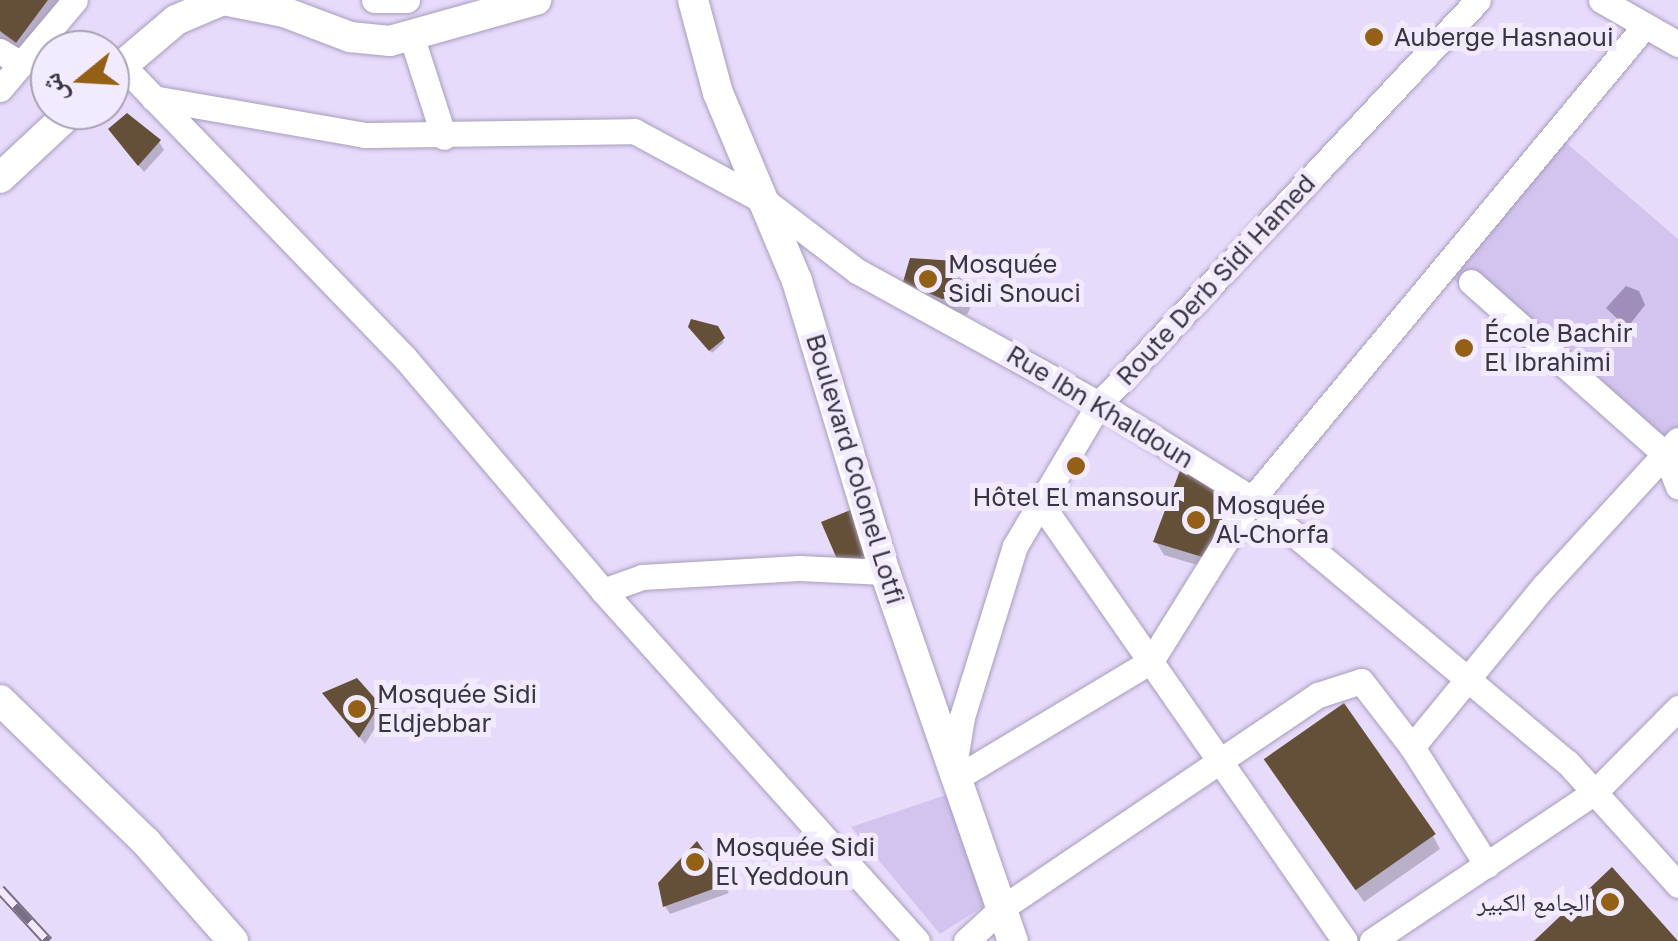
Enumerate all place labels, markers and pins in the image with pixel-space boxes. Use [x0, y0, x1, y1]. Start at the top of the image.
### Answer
place label: Auberge Hasnaoui [1394, 22, 1614, 52]
marker: Auberge Hasnaoui [1363, 26, 1385, 48]
place label: Mosquée Sidi Snouci [948, 250, 1081, 309]
marker: Mosquée Sidi Snouci [917, 268, 939, 290]
place label: École Bachir El Ibrahimi [1484, 319, 1632, 378]
marker: École Bachir El Ibrahimi [1453, 337, 1475, 359]
marker: Hôtel El mansour [1065, 455, 1087, 477]
place label: Hôtel El mansour [973, 482, 1179, 512]
place label: Mosquée Al-Chorfa [1216, 491, 1329, 550]
marker: Mosquée Al-Chorfa [1185, 509, 1207, 531]
place label: Mosquée Sidi Eldjebbar [377, 680, 537, 739]
marker: Mosquée Sidi Eldjebbar [346, 698, 368, 720]
place label: Mosquée Sidi El Yeddoun [715, 833, 875, 892]
marker: Mosquée Sidi El Yeddoun [684, 851, 706, 873]
place label: الجامع الكبير [1477, 887, 1590, 917]
marker: الجامع الكبير [1599, 891, 1621, 913]

